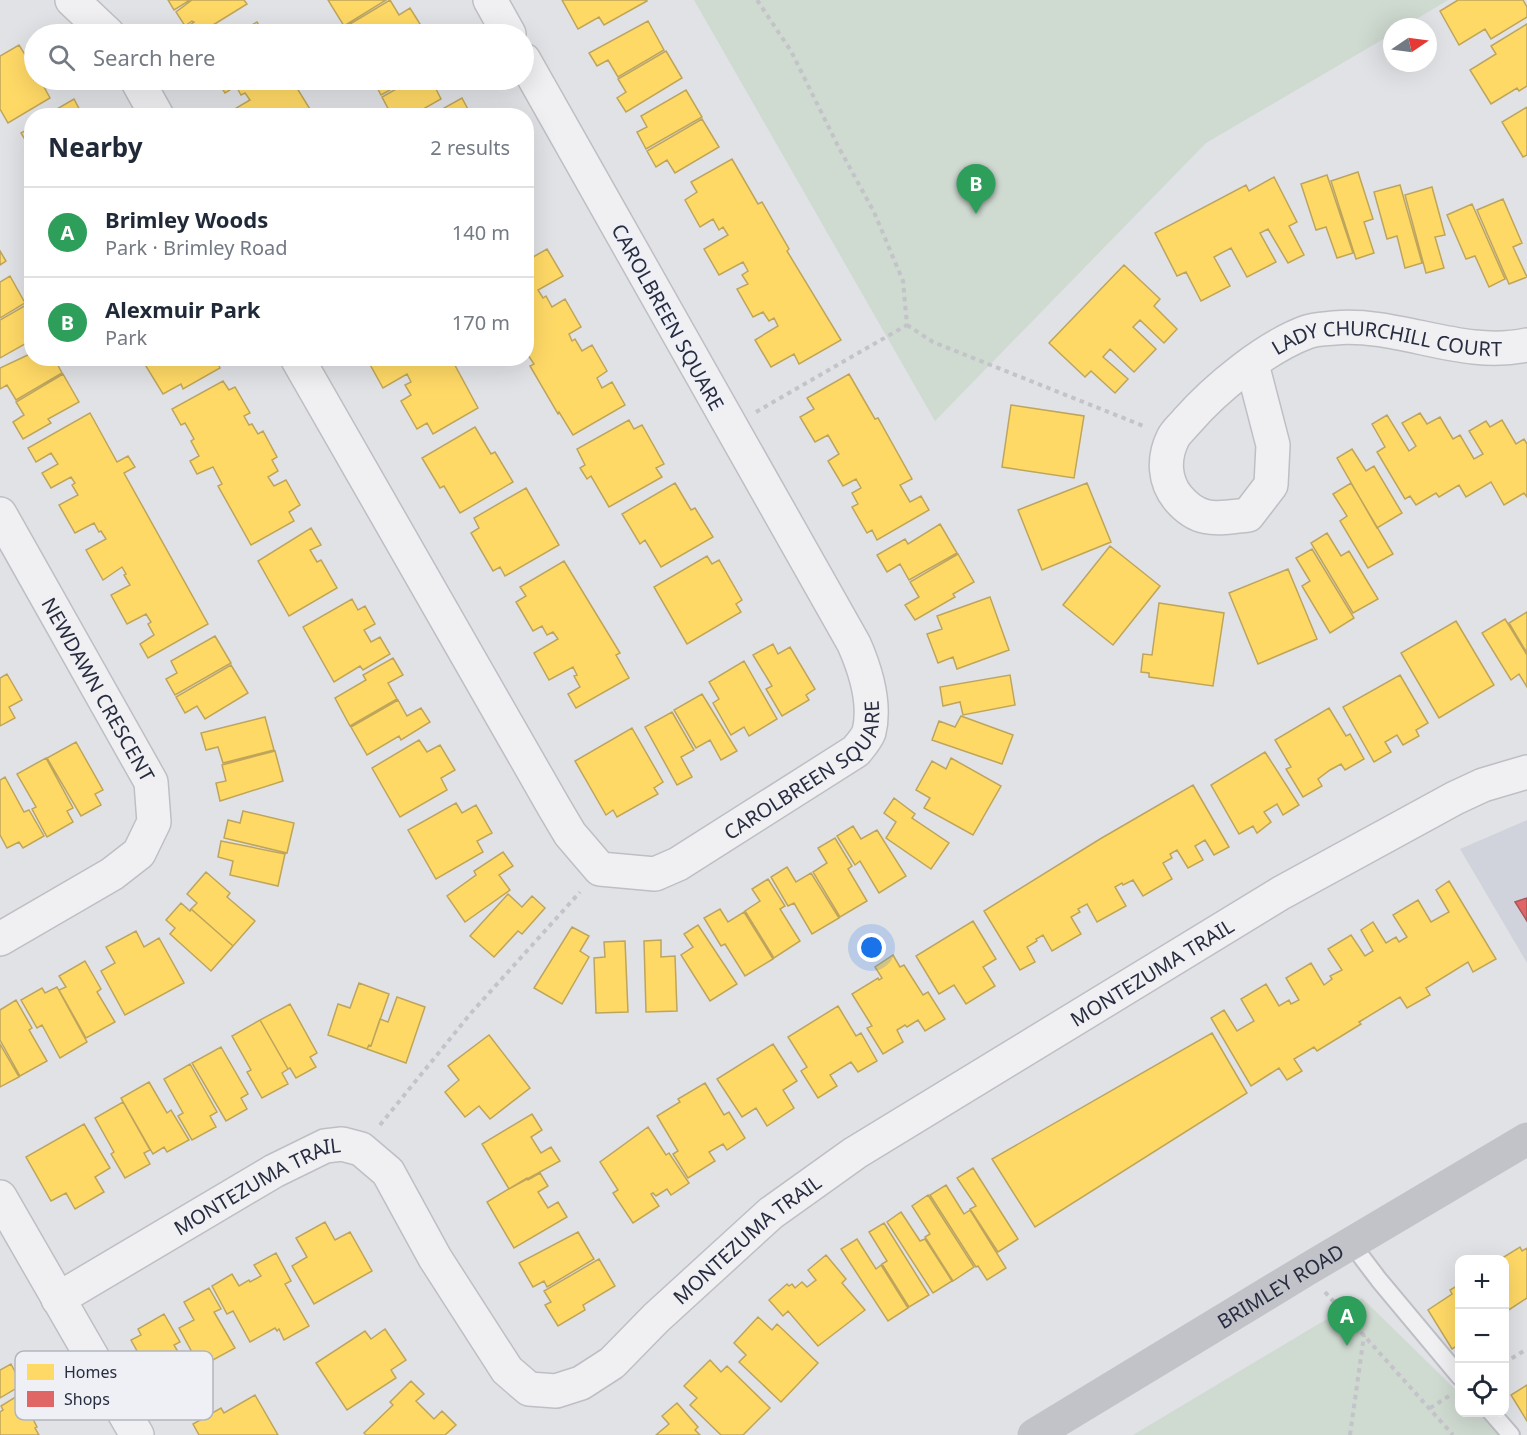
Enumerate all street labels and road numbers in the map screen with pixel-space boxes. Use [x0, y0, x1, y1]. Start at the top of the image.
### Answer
street label: CAROLBREEN SQUARE [605, 219, 731, 415]
street label: LADY CHURCHILL COURT [1266, 314, 1502, 362]
street label: NEWDAWN CRESCENT [36, 592, 161, 786]
street label: CAROLBREEN SQUARE [718, 700, 885, 845]
street label: MONTEZUMA TRAIL [1065, 912, 1239, 1032]
street label: MONTEZUMA TRAIL [169, 1131, 342, 1241]
street label: MONTEZUMA TRAIL [667, 1168, 826, 1310]
street label: BRIMLEY ROAD [1212, 1239, 1348, 1333]

